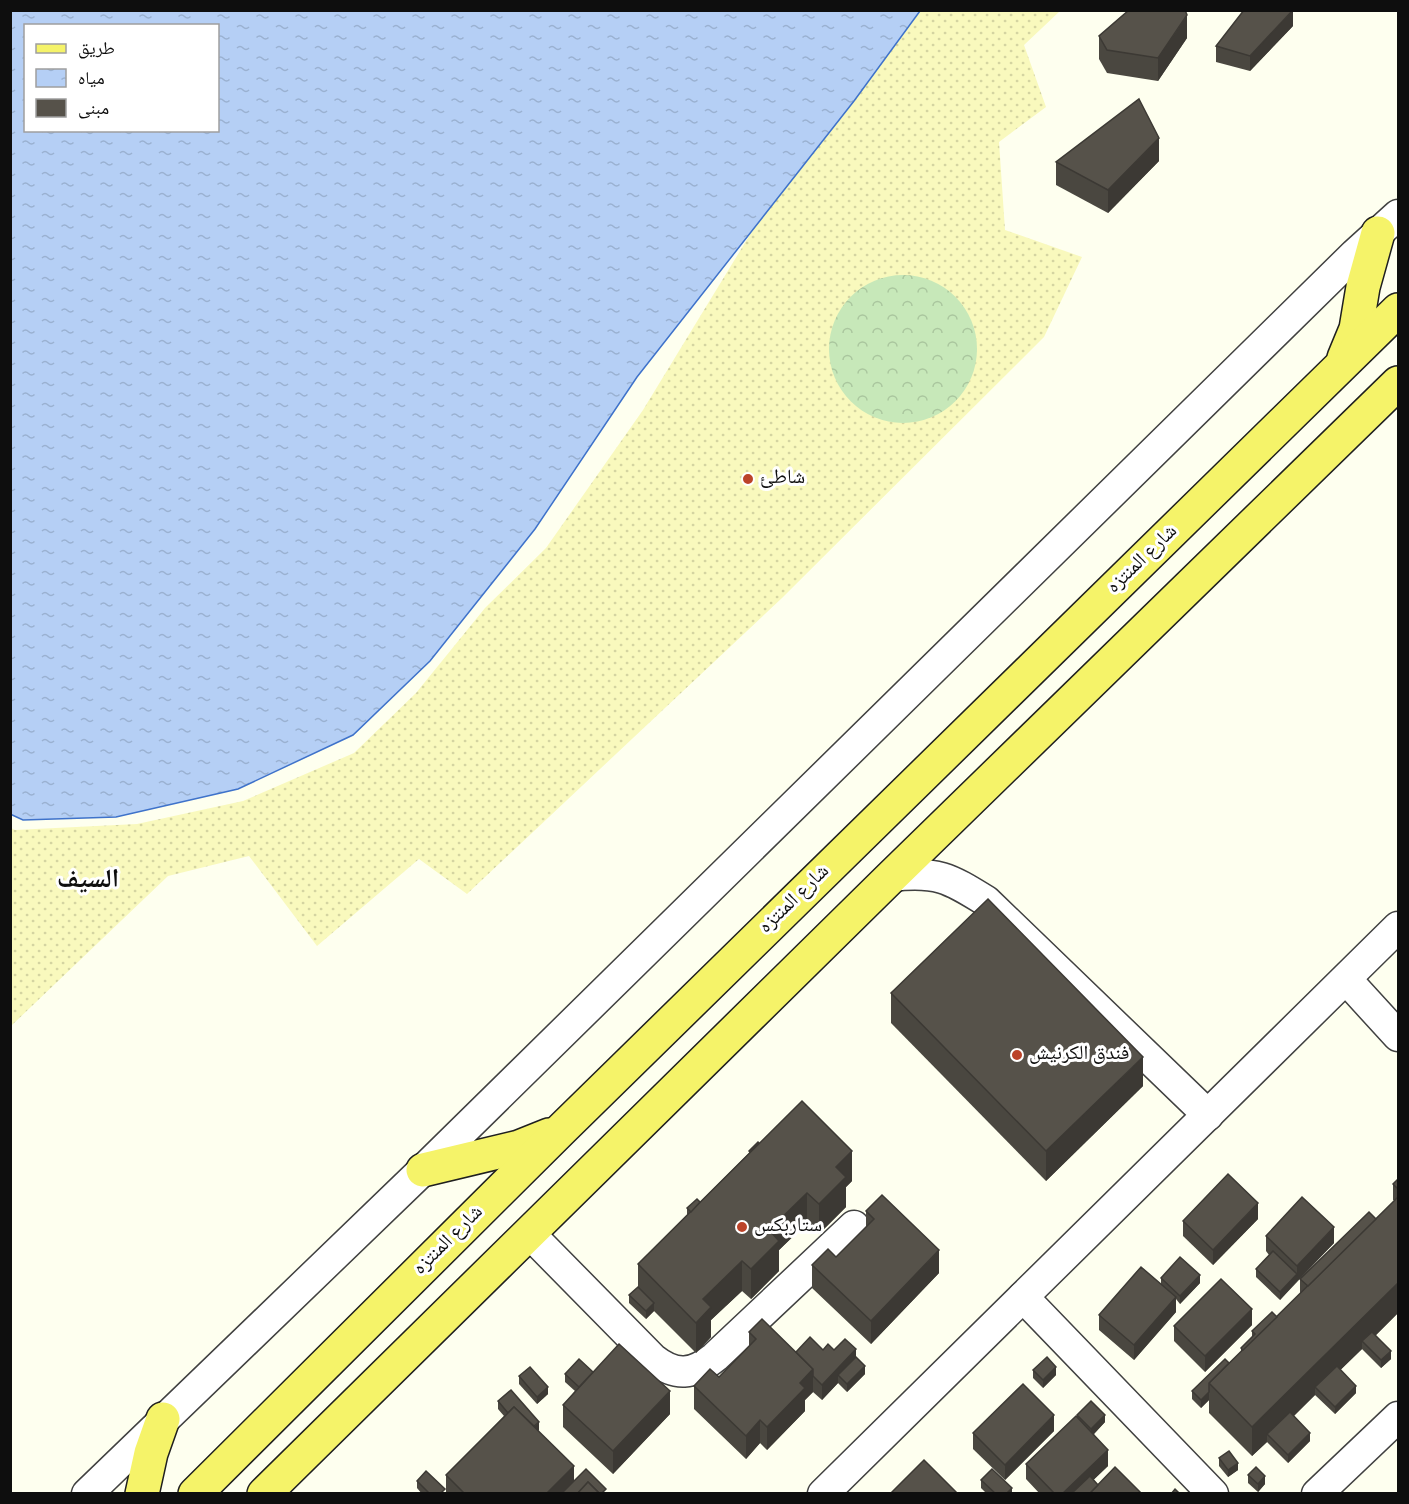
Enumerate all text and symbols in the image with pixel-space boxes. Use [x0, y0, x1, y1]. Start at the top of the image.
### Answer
legend [24, 24, 219, 132]
text: طريق [78, 35, 115, 65]
text: مياه [78, 65, 105, 95]
text: مبنى [78, 95, 109, 125]
place label: شاطئ [760, 462, 805, 496]
marker: شاطئ [741, 472, 755, 486]
street label: شارع المنتزه [1099, 517, 1187, 603]
street label: شارع المنتزه [751, 857, 839, 943]
district label: السيف [57, 859, 119, 903]
place label: فندق الكرنيش [1029, 1038, 1129, 1072]
marker: فندق الكرنيش [1010, 1048, 1024, 1062]
street label: شارع المنتزه [406, 1198, 492, 1284]
place label: ستاربكس [754, 1210, 822, 1244]
marker: ستاربكس [735, 1220, 749, 1234]

